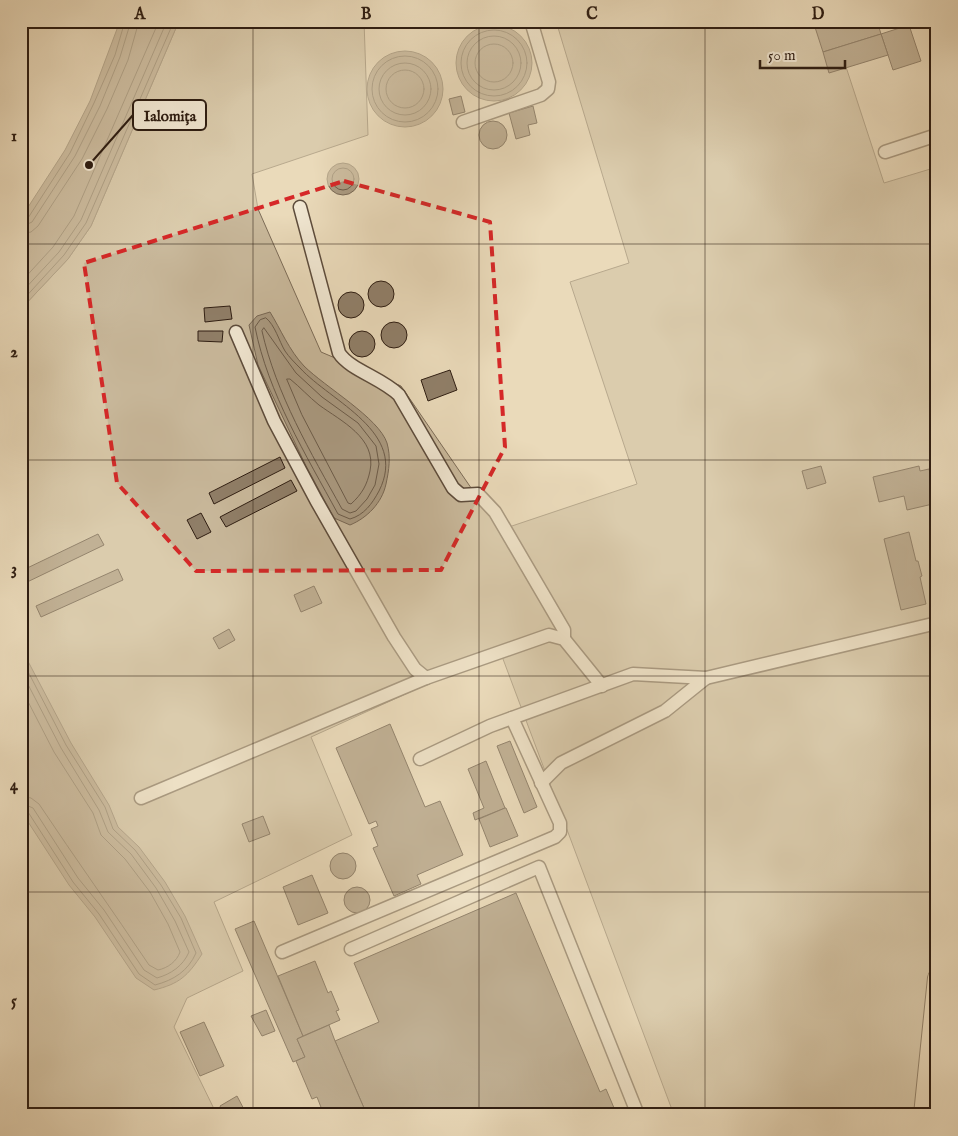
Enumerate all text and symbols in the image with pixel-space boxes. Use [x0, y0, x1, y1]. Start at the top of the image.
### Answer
text: A [134, 5, 147, 25]
text: B [361, 5, 372, 25]
text: C [586, 5, 598, 25]
text: D [812, 5, 825, 25]
scale bar [760, 38, 846, 70]
text: 50 m [768, 46, 796, 65]
callout: Ialomița [133, 100, 206, 130]
text: Ialomița [144, 107, 197, 126]
text: 1 [11, 127, 17, 147]
text: 2 [10, 343, 18, 363]
text: 3 [11, 560, 17, 580]
text: 4 [10, 776, 19, 796]
text: 5 [11, 992, 17, 1012]

